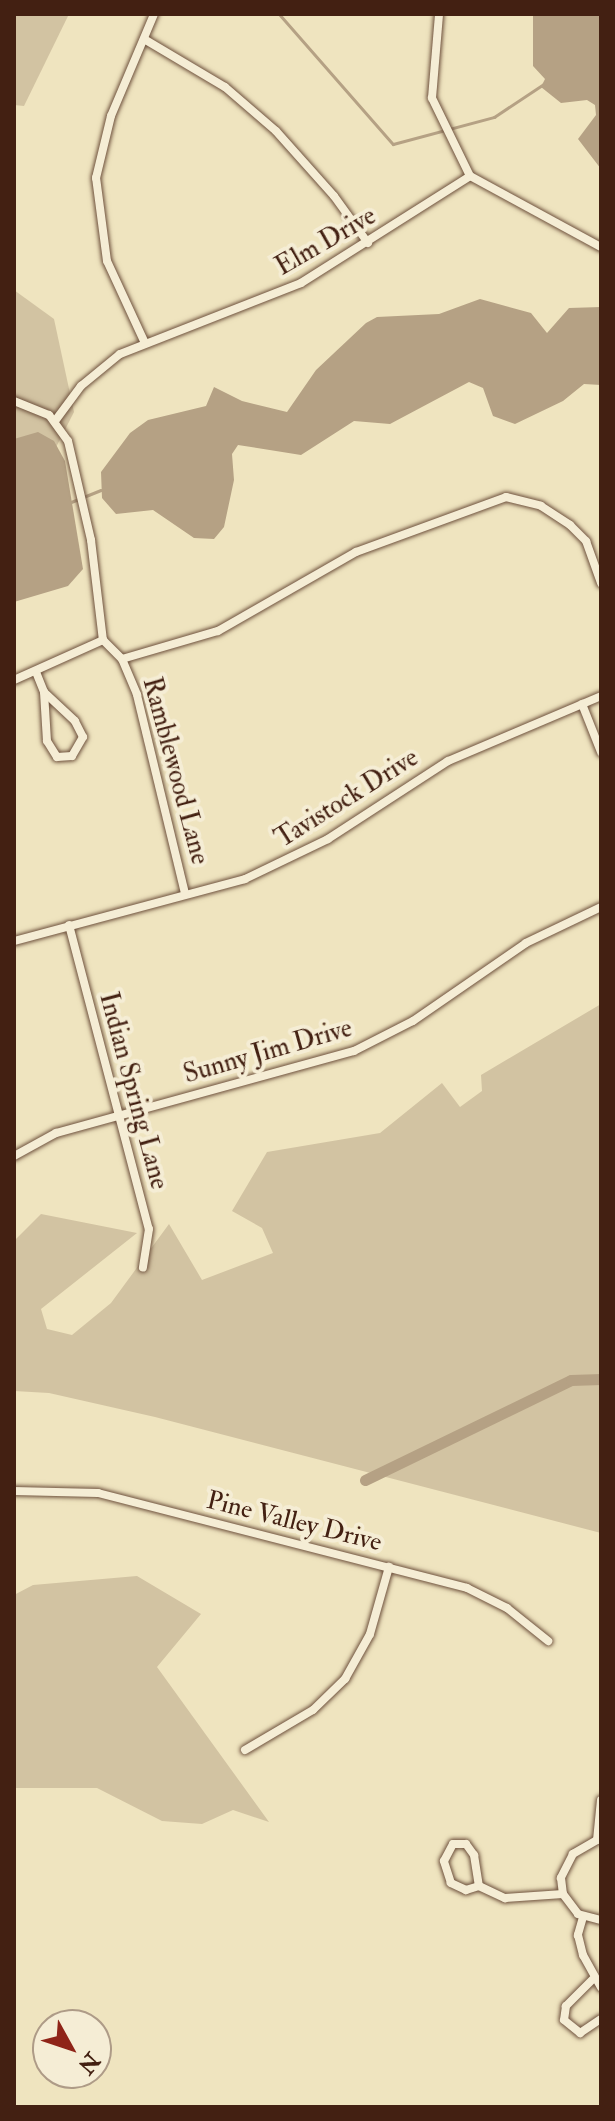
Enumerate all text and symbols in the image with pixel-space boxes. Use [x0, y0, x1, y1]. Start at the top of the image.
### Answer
street label: Elm Drive [270, 201, 382, 283]
street label: Ramblewood Lane [135, 674, 215, 868]
street label: Tavistock Drive [270, 743, 424, 855]
street label: Indian Spring Lane [92, 989, 174, 1193]
street label: Sunny Jim Drive [180, 1013, 356, 1091]
street label: Pine Valley Drive [203, 1485, 385, 1559]
north arrow [32, 2009, 112, 2089]
text: N [72, 2047, 106, 2080]

